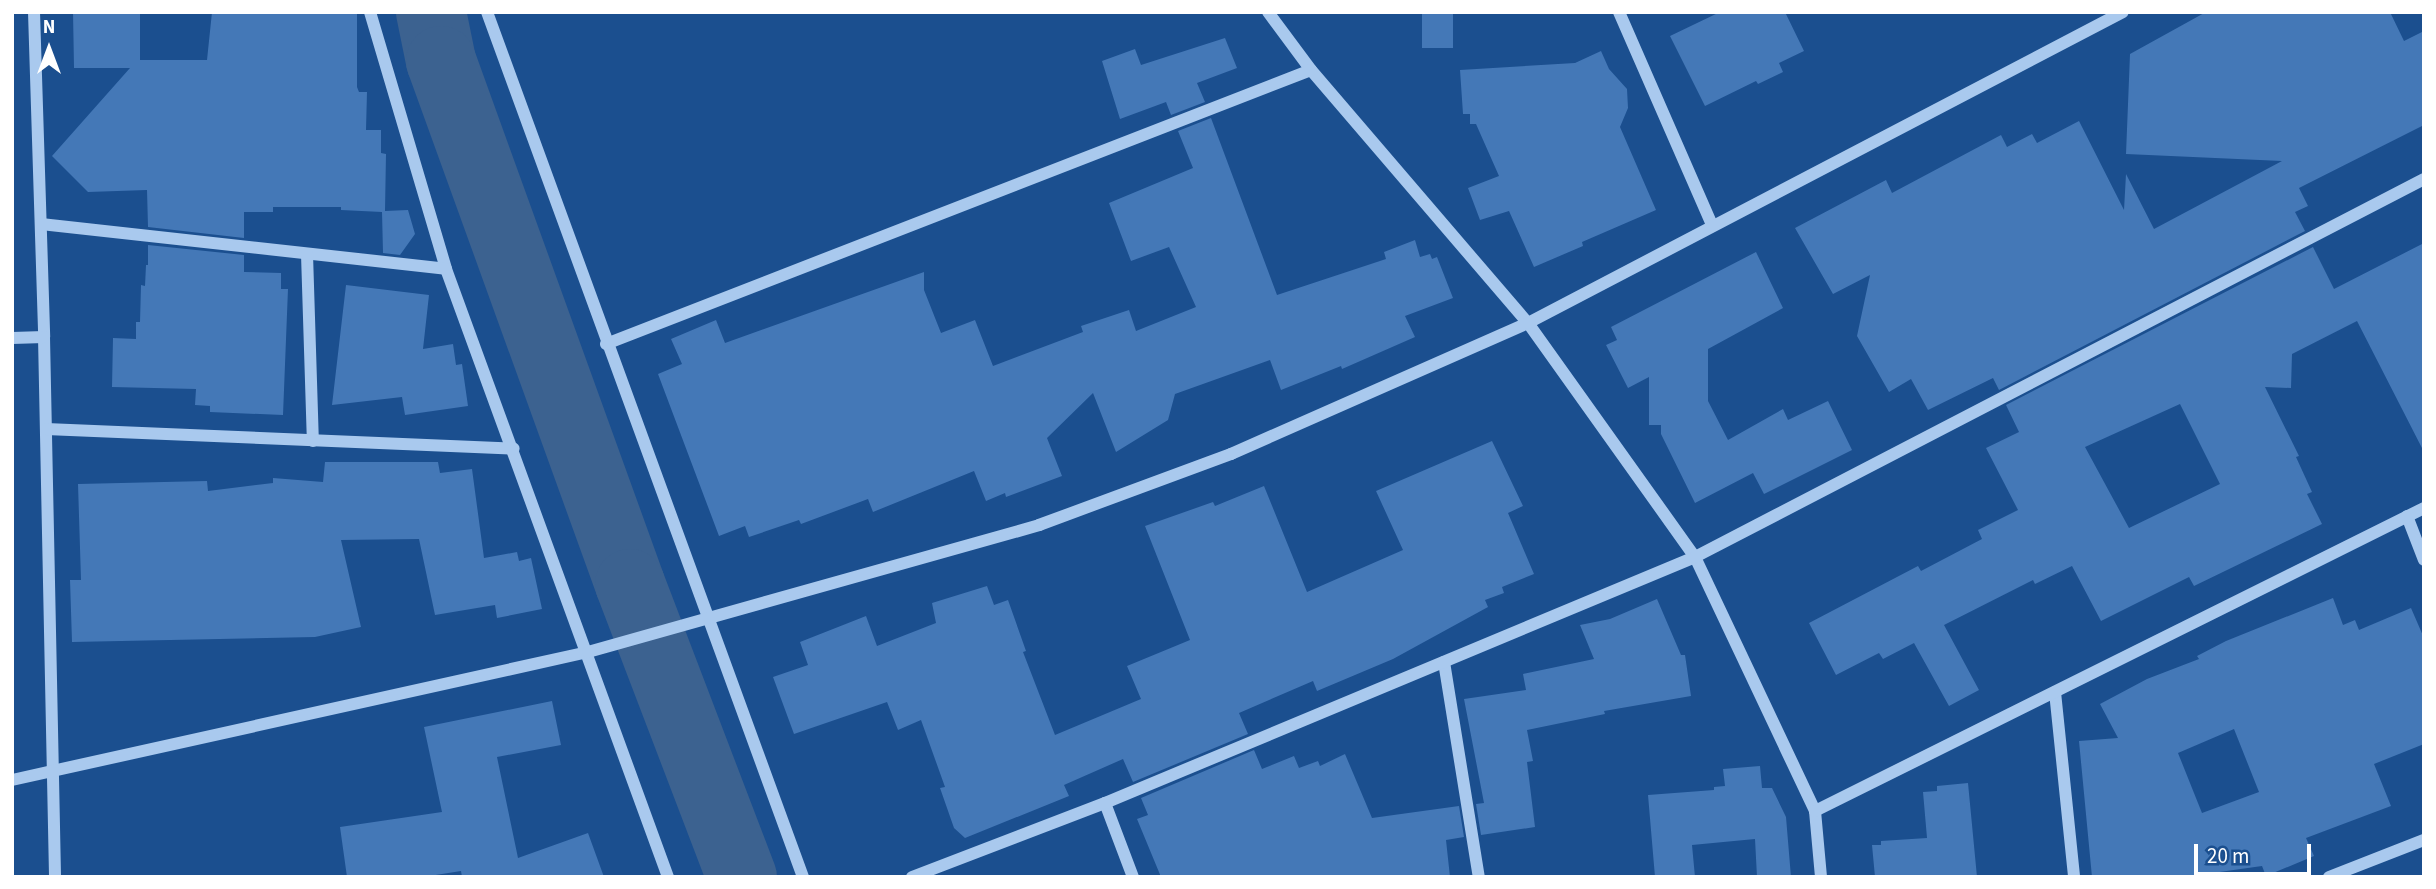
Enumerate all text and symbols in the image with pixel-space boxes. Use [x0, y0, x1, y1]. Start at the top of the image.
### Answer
north arrow [14, 14, 84, 84]
text: N [43, 14, 55, 41]
scale bar [2198, 830, 2315, 874]
text: 20 m [2207, 841, 2249, 871]

